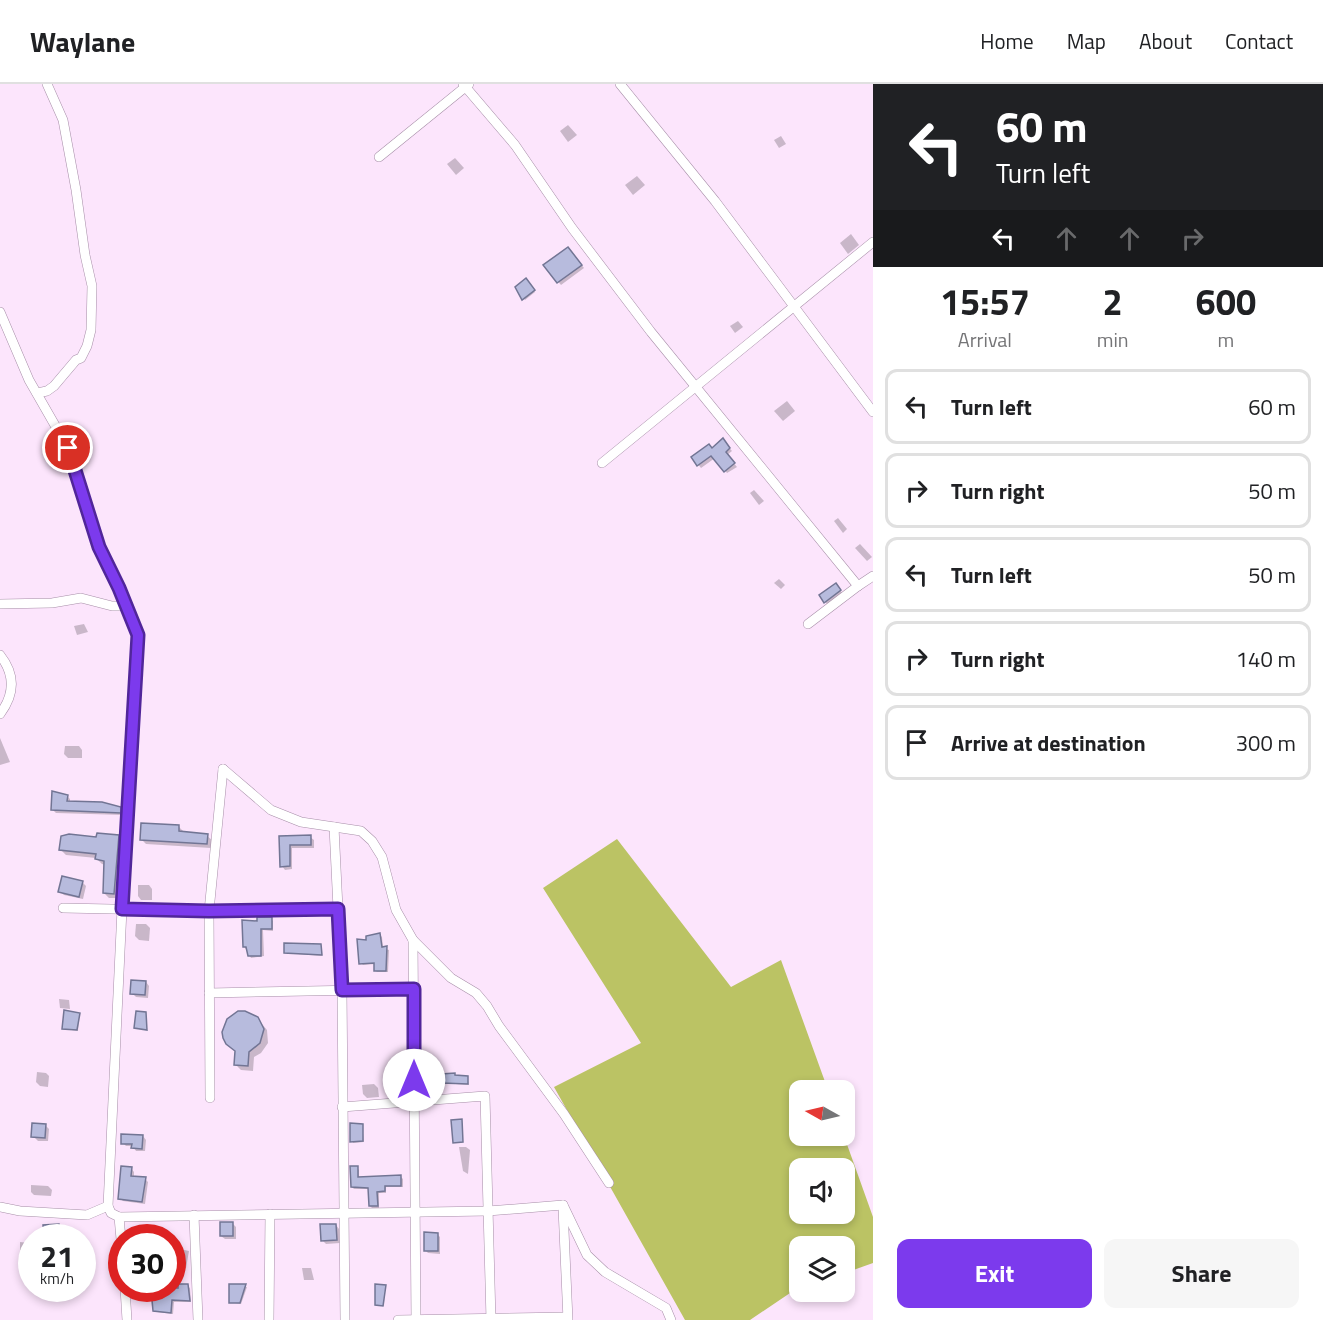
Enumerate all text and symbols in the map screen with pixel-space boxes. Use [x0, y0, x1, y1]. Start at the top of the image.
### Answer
text: Waylane [30, 20, 135, 63]
text: Home [980, 25, 1034, 57]
text: Map [1067, 25, 1106, 57]
text: About [1139, 25, 1192, 57]
text: Contact [1225, 25, 1293, 57]
text: 60 m [996, 94, 1088, 158]
icon: left [897, 108, 975, 186]
text: Turn left [996, 152, 1090, 193]
icon: left [987, 222, 1020, 255]
icon: ahead [1050, 222, 1083, 255]
icon: ahead [1113, 222, 1146, 255]
icon: right [1176, 222, 1209, 255]
text: 15:57 [940, 274, 1030, 329]
text: 2 [1103, 274, 1123, 329]
text: 600 [1196, 274, 1256, 329]
text: Arrival [958, 324, 1012, 355]
text: min [1097, 324, 1129, 355]
text: m [1217, 324, 1234, 355]
icon: left [900, 390, 933, 423]
text: Turn left [951, 390, 1032, 424]
text: 60 m [1248, 390, 1296, 424]
pin [42, 422, 93, 473]
icon: arrive [51, 431, 84, 464]
icon: right [900, 474, 933, 507]
text: Turn right [951, 474, 1045, 508]
text: 50 m [1248, 474, 1296, 508]
icon: left [900, 558, 933, 591]
text: Turn left [951, 558, 1032, 592]
text: 50 m [1248, 558, 1296, 592]
icon: right [900, 642, 933, 675]
text: Turn right [951, 642, 1045, 676]
text: 140 m [1236, 642, 1296, 676]
icon: arrive [900, 726, 933, 759]
text: Arrive at destination [951, 726, 1146, 760]
text: 300 m [1236, 726, 1296, 760]
position arrow [382, 1048, 446, 1112]
north arrow [789, 1080, 855, 1146]
map controls [789, 1080, 855, 1302]
button: sound [789, 1158, 855, 1224]
speed limit sign: 30 [108, 1224, 186, 1302]
text: 21 [40, 1233, 74, 1279]
button: layers [789, 1236, 855, 1302]
button: Exit [897, 1239, 1092, 1308]
button: Share [1104, 1239, 1299, 1308]
text: km/h [40, 1267, 74, 1290]

